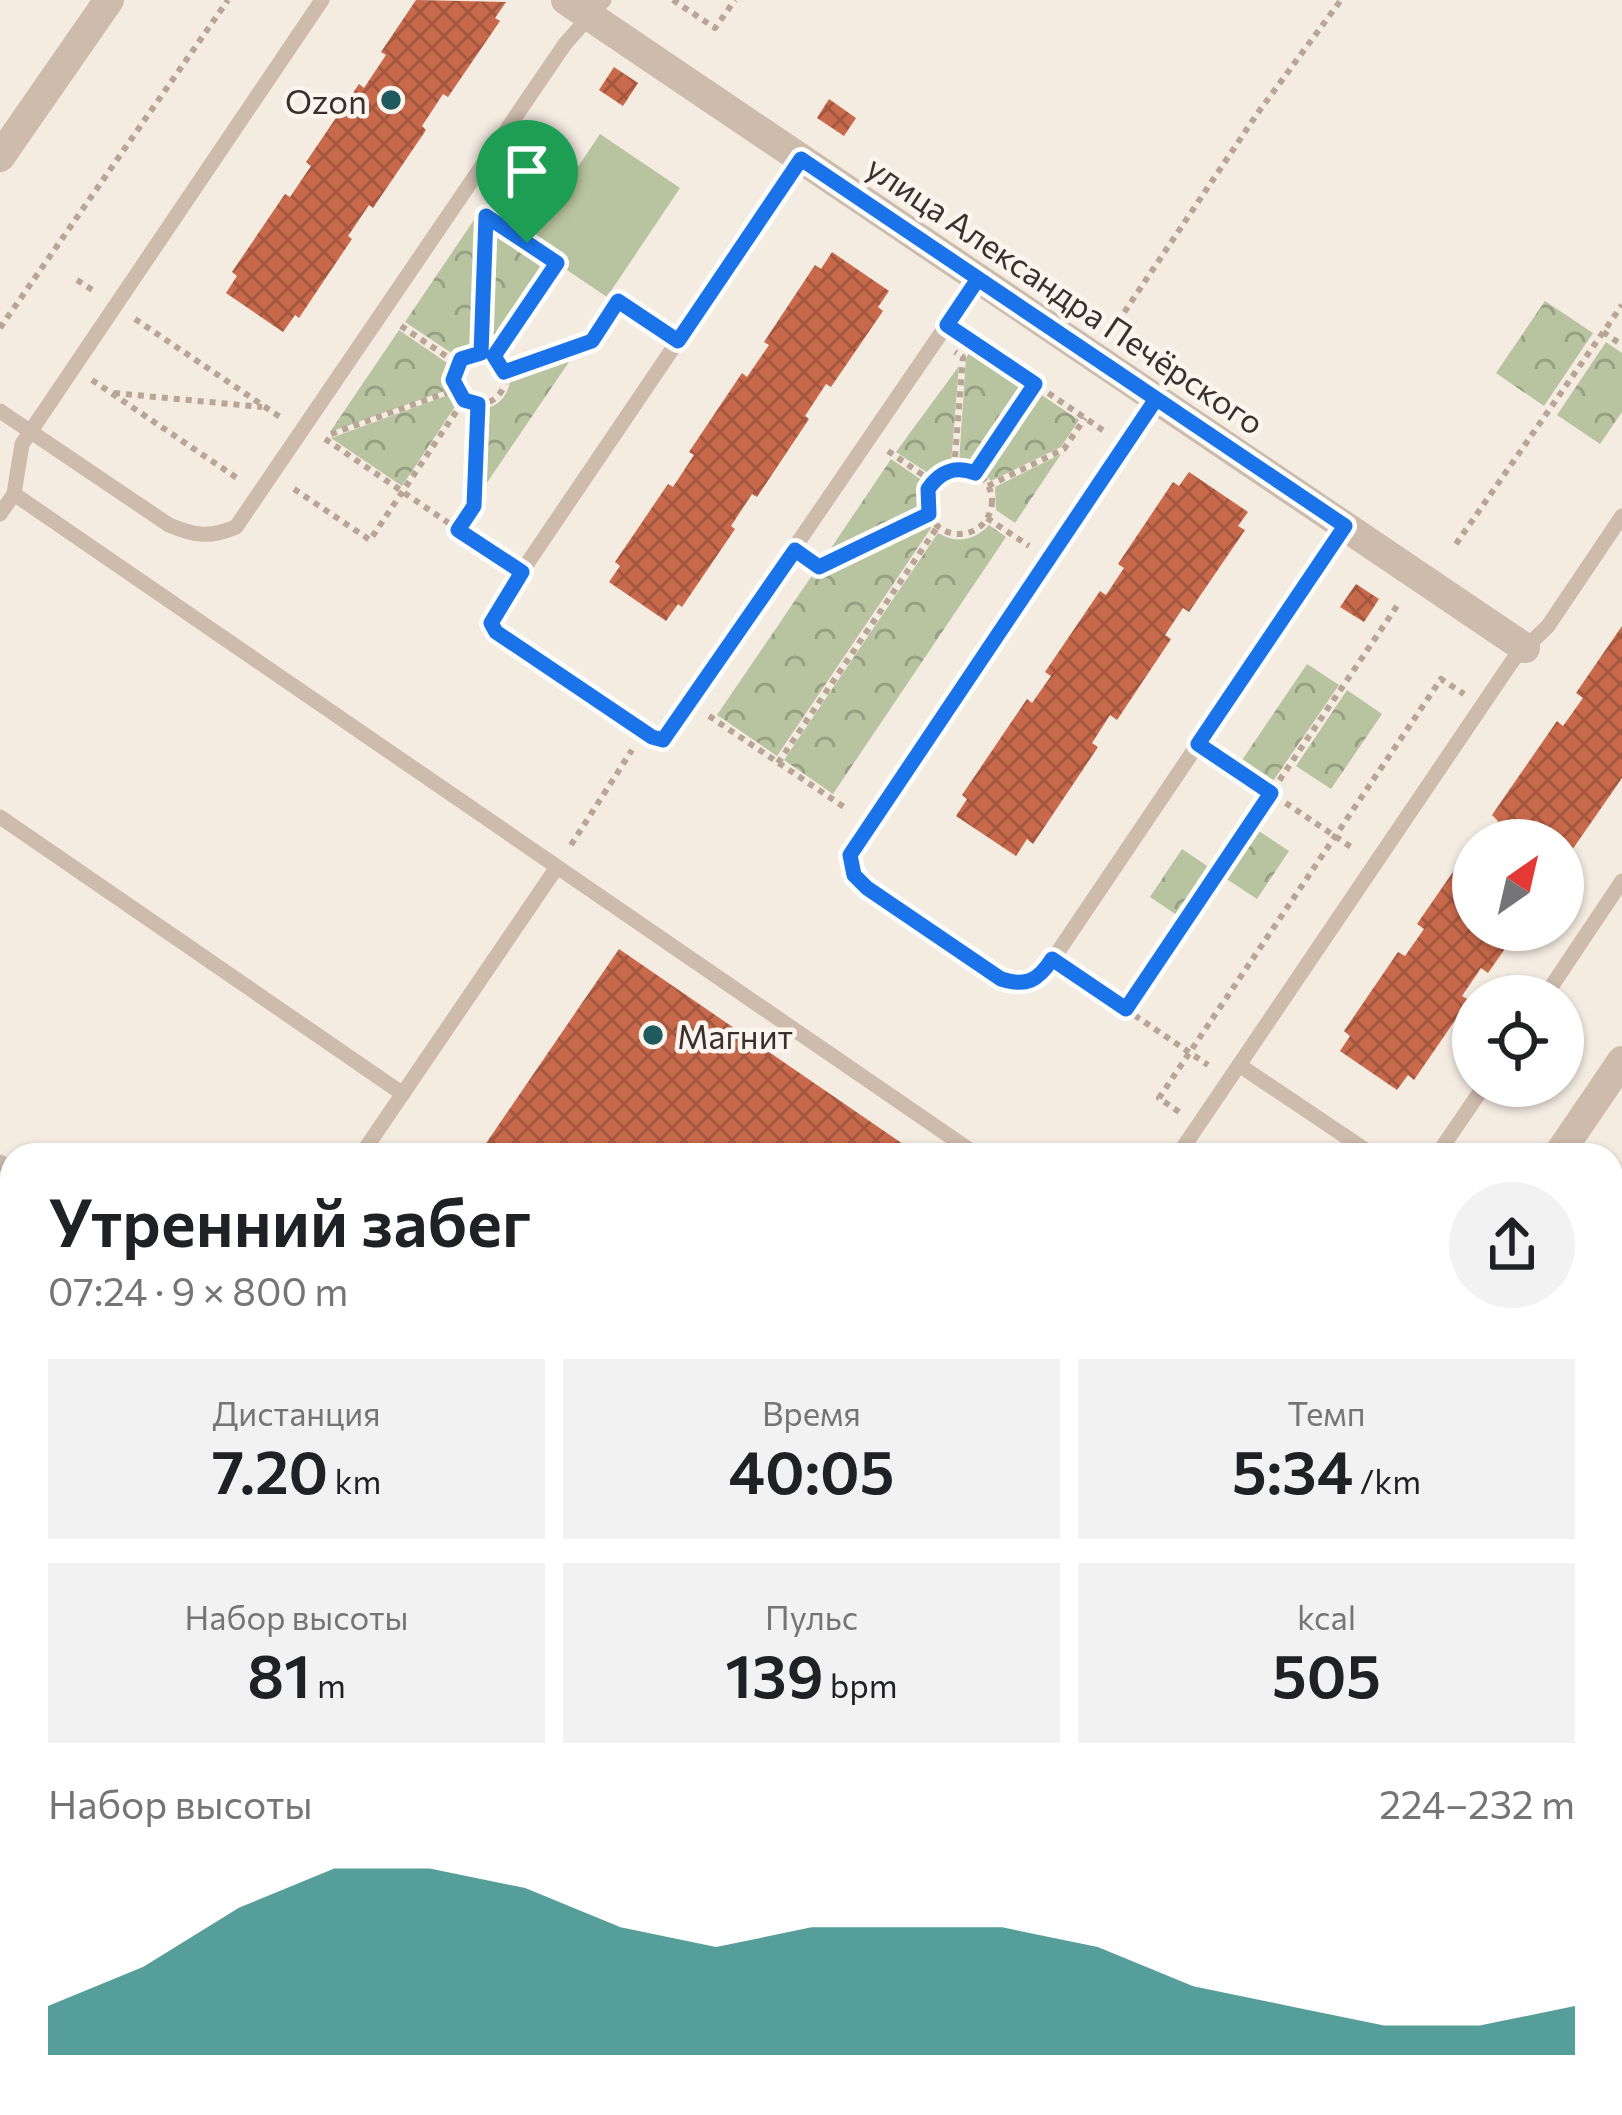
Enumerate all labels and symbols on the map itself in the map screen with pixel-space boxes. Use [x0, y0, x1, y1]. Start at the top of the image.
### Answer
place label: Ozon [285, 80, 367, 121]
marker: Ozon [378, 87, 404, 113]
pin [476, 120, 578, 243]
street label: улица Александра Печёрского [860, 146, 1272, 442]
north arrow [1452, 819, 1584, 951]
place label: Магнит [677, 1015, 793, 1056]
marker: Магнит [640, 1022, 666, 1048]

